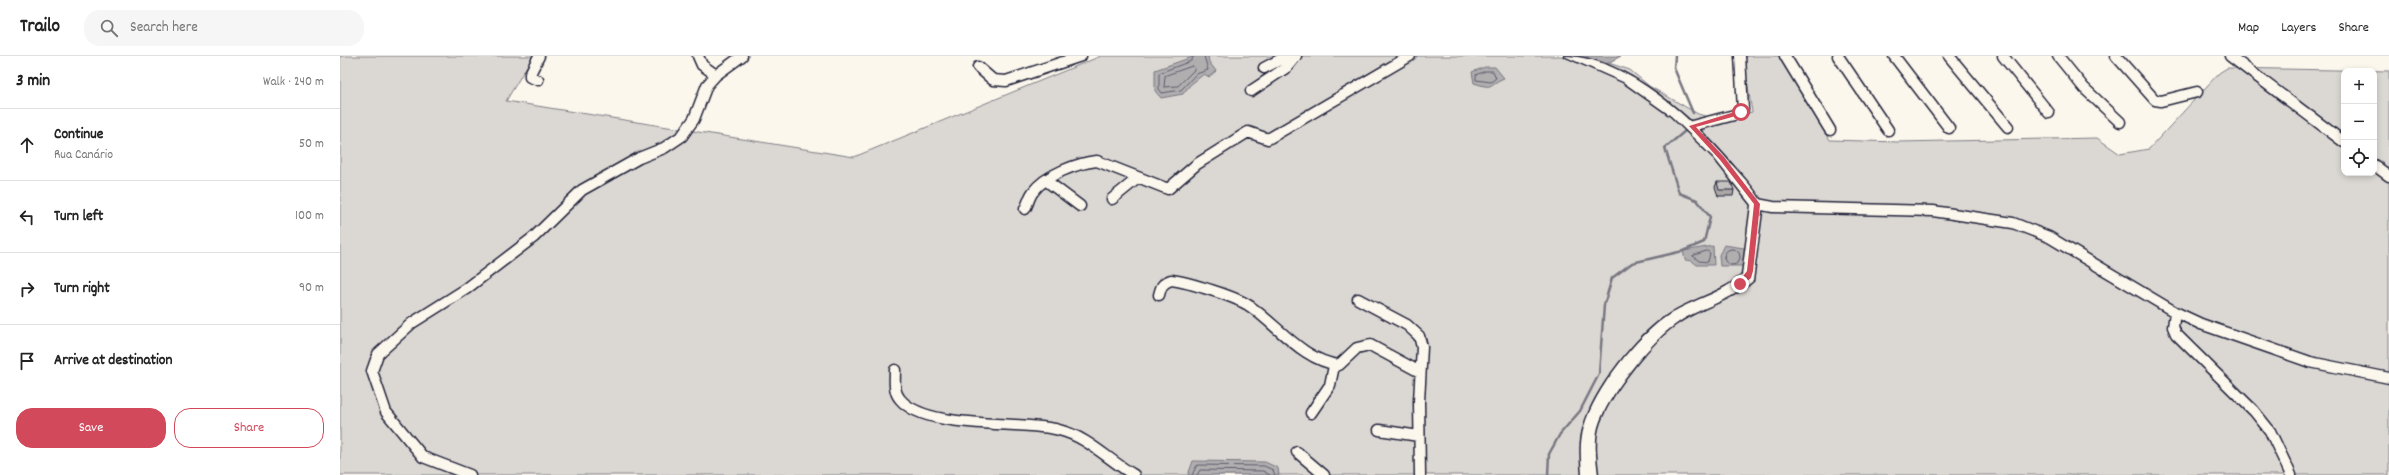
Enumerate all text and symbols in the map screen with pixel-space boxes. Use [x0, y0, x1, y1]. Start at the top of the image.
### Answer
search box [84, 10, 364, 46]
text: Trailo [20, 14, 60, 41]
icon: search [98, 17, 120, 39]
text: Search here [130, 17, 198, 39]
text: Map [2238, 18, 2259, 38]
text: Layers [2281, 18, 2316, 38]
text: Share [2338, 18, 2369, 38]
map controls [2341, 68, 2377, 176]
button: + [2341, 68, 2377, 104]
text: 3 min [16, 70, 50, 94]
text: Walk · 240 m [263, 73, 324, 92]
route start [1732, 103, 1750, 121]
button: − [2341, 104, 2377, 140]
text: Continue [54, 124, 103, 146]
icon: ahead [16, 134, 38, 156]
text: 50 m [299, 135, 324, 154]
button: locate [2341, 140, 2377, 176]
text: Rua Canário [54, 146, 113, 165]
icon: left [16, 206, 38, 228]
text: Turn left [54, 206, 103, 228]
text: 100 m [295, 207, 324, 226]
route end [1731, 275, 1749, 293]
icon: right [16, 278, 38, 300]
text: Turn right [54, 278, 110, 300]
text: 90 m [299, 279, 324, 298]
icon: arrive [16, 350, 38, 372]
text: Arrive at destination [54, 350, 172, 372]
button: Save [16, 408, 166, 448]
button: Share [174, 408, 324, 448]

